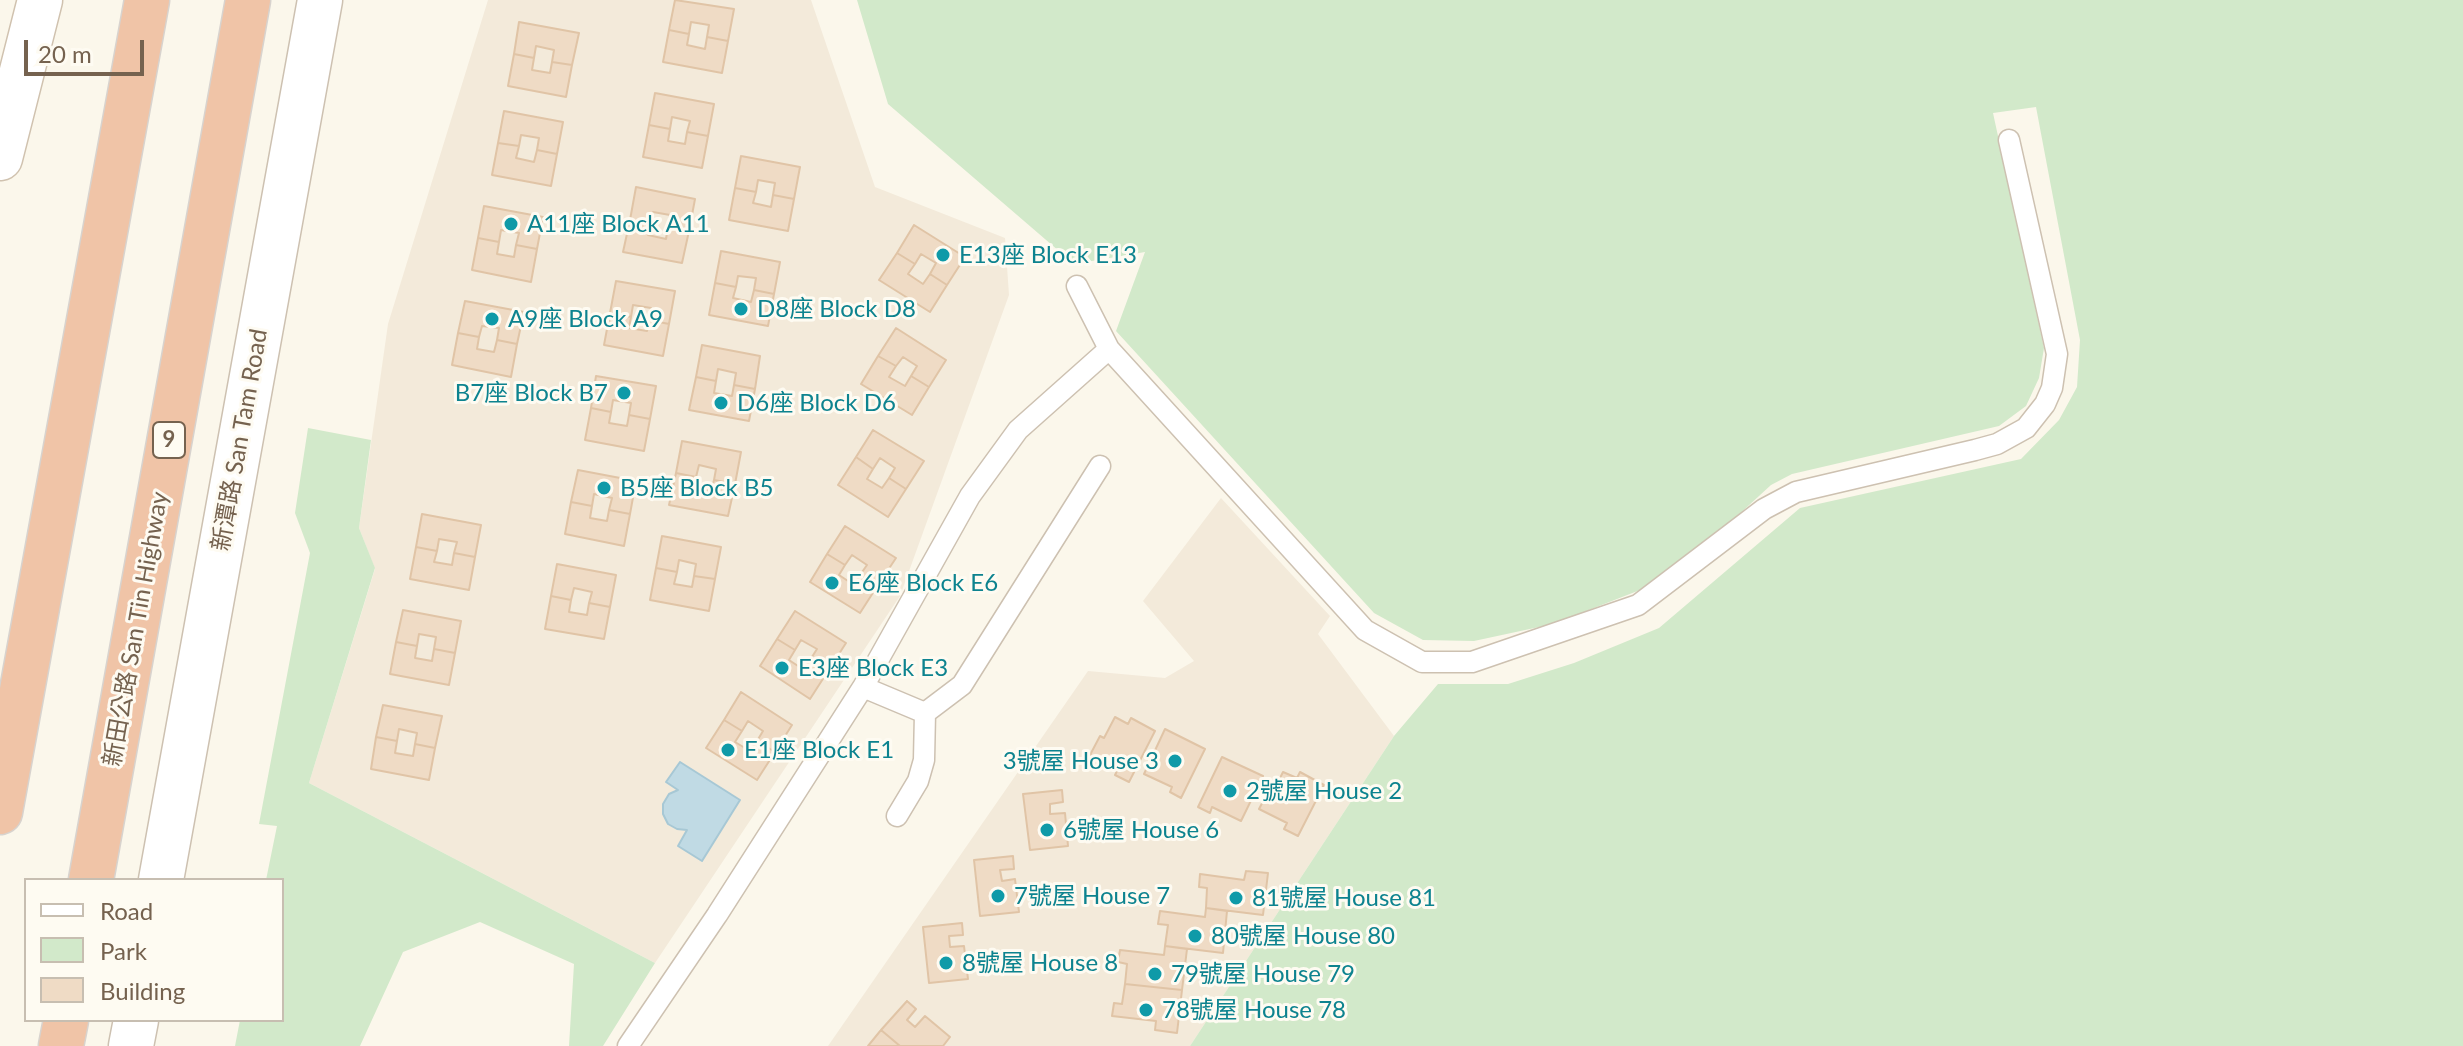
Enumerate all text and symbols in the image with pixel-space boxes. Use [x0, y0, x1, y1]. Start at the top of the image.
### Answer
scale bar [28, 24, 148, 74]
text: 20 m [38, 39, 92, 68]
place label: A11座 Block A11 [527, 210, 710, 238]
marker: A11座 Block A11 [502, 215, 520, 233]
place label: E13座 Block E13 [959, 241, 1137, 269]
marker: E13座 Block E13 [934, 246, 952, 264]
place label: D8座 Block D8 [757, 295, 916, 323]
marker: D8座 Block D8 [732, 300, 750, 318]
place label: A9座 Block A9 [508, 305, 663, 333]
marker: A9座 Block A9 [483, 310, 501, 328]
street label: 新潭路 San Tam Road [206, 327, 274, 553]
place label: B7座 Block B7 [455, 379, 608, 407]
marker: B7座 Block B7 [615, 384, 633, 402]
place label: D6座 Block D6 [737, 389, 896, 417]
marker: D6座 Block D6 [712, 394, 730, 412]
road number: 9 [153, 422, 185, 458]
place label: B5座 Block B5 [620, 474, 773, 502]
marker: B5座 Block B5 [595, 479, 613, 497]
street label: 新田公路 San Tin Highway [98, 489, 174, 769]
place label: E6座 Block E6 [848, 569, 998, 597]
marker: E6座 Block E6 [823, 574, 841, 592]
place label: E3座 Block E3 [798, 654, 948, 682]
marker: E3座 Block E3 [773, 659, 791, 677]
place label: E1座 Block E1 [744, 736, 894, 764]
marker: E1座 Block E1 [719, 741, 737, 759]
place label: 3號屋 House 3 [1003, 747, 1159, 775]
marker: 3號屋 House 3 [1166, 752, 1184, 770]
place label: 2號屋 House 2 [1246, 777, 1402, 805]
marker: 2號屋 House 2 [1221, 782, 1239, 800]
place label: 6號屋 House 6 [1063, 816, 1219, 844]
marker: 6號屋 House 6 [1038, 821, 1056, 839]
legend [24, 878, 284, 1022]
place label: 7號屋 House 7 [1014, 882, 1170, 910]
place label: 81號屋 House 81 [1252, 884, 1436, 912]
marker: 7號屋 House 7 [989, 887, 1007, 905]
marker: 81號屋 House 81 [1227, 889, 1245, 907]
text: Road [100, 896, 153, 925]
place label: 80號屋 House 80 [1211, 922, 1395, 950]
marker: 80號屋 House 80 [1186, 927, 1204, 945]
text: Park [100, 936, 147, 965]
place label: 8號屋 House 8 [962, 949, 1118, 977]
marker: 8號屋 House 8 [937, 954, 955, 972]
place label: 79號屋 House 79 [1171, 960, 1355, 988]
marker: 79號屋 House 79 [1146, 965, 1164, 983]
text: Building [100, 976, 185, 1005]
place label: 78號屋 House 78 [1162, 996, 1346, 1024]
marker: 78號屋 House 78 [1137, 1001, 1155, 1019]

